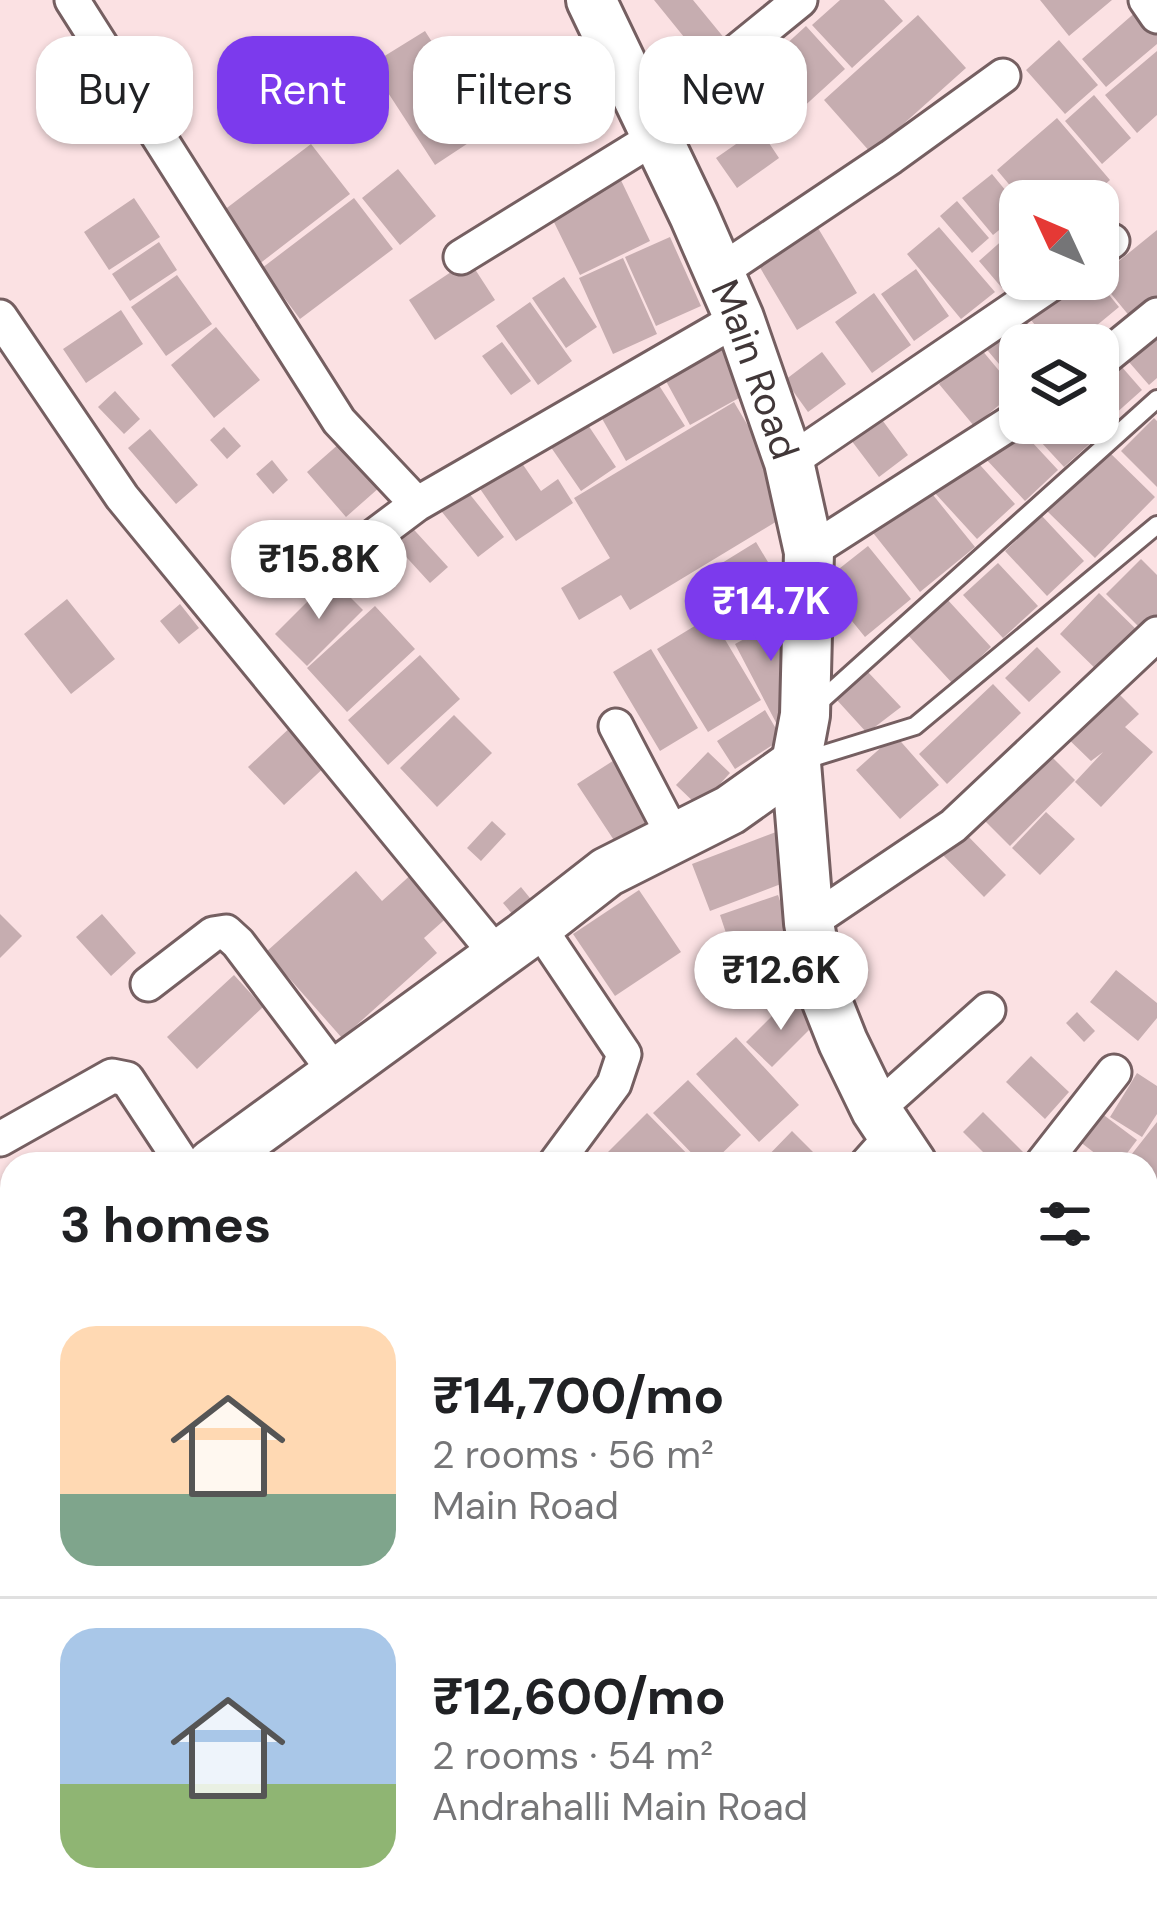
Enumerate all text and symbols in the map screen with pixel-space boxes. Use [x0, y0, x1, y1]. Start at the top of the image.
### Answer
chip: Buy [36, 36, 193, 144]
chip: Rent [217, 36, 389, 144]
chip: Filters [413, 36, 615, 144]
chip: New [639, 36, 807, 144]
north arrow [999, 180, 1119, 300]
map controls [999, 180, 1119, 444]
street label: Main Road [700, 272, 812, 466]
button: layers [999, 324, 1119, 444]
pin: ₹15.8K [221, 520, 417, 622]
text: ₹15.8K [258, 533, 380, 584]
pin: ₹14.7K [673, 562, 869, 664]
text: ₹14.7K [712, 575, 830, 626]
pin: ₹12.6K [683, 931, 879, 1033]
text: ₹12.6K [721, 944, 841, 995]
text: 3 homes [60, 1191, 271, 1258]
icon: filters [1032, 1191, 1098, 1257]
text: ₹14,700/mo [432, 1362, 724, 1429]
icon: home [156, 1374, 300, 1518]
text: 2 rooms · 56 m² [432, 1429, 714, 1480]
text: Main Road [432, 1480, 619, 1531]
text: ₹12,600/mo [432, 1663, 726, 1730]
icon: home [156, 1676, 300, 1820]
text: 2 rooms · 54 m² [432, 1730, 713, 1781]
text: Andrahalli Main Road [432, 1781, 808, 1832]

